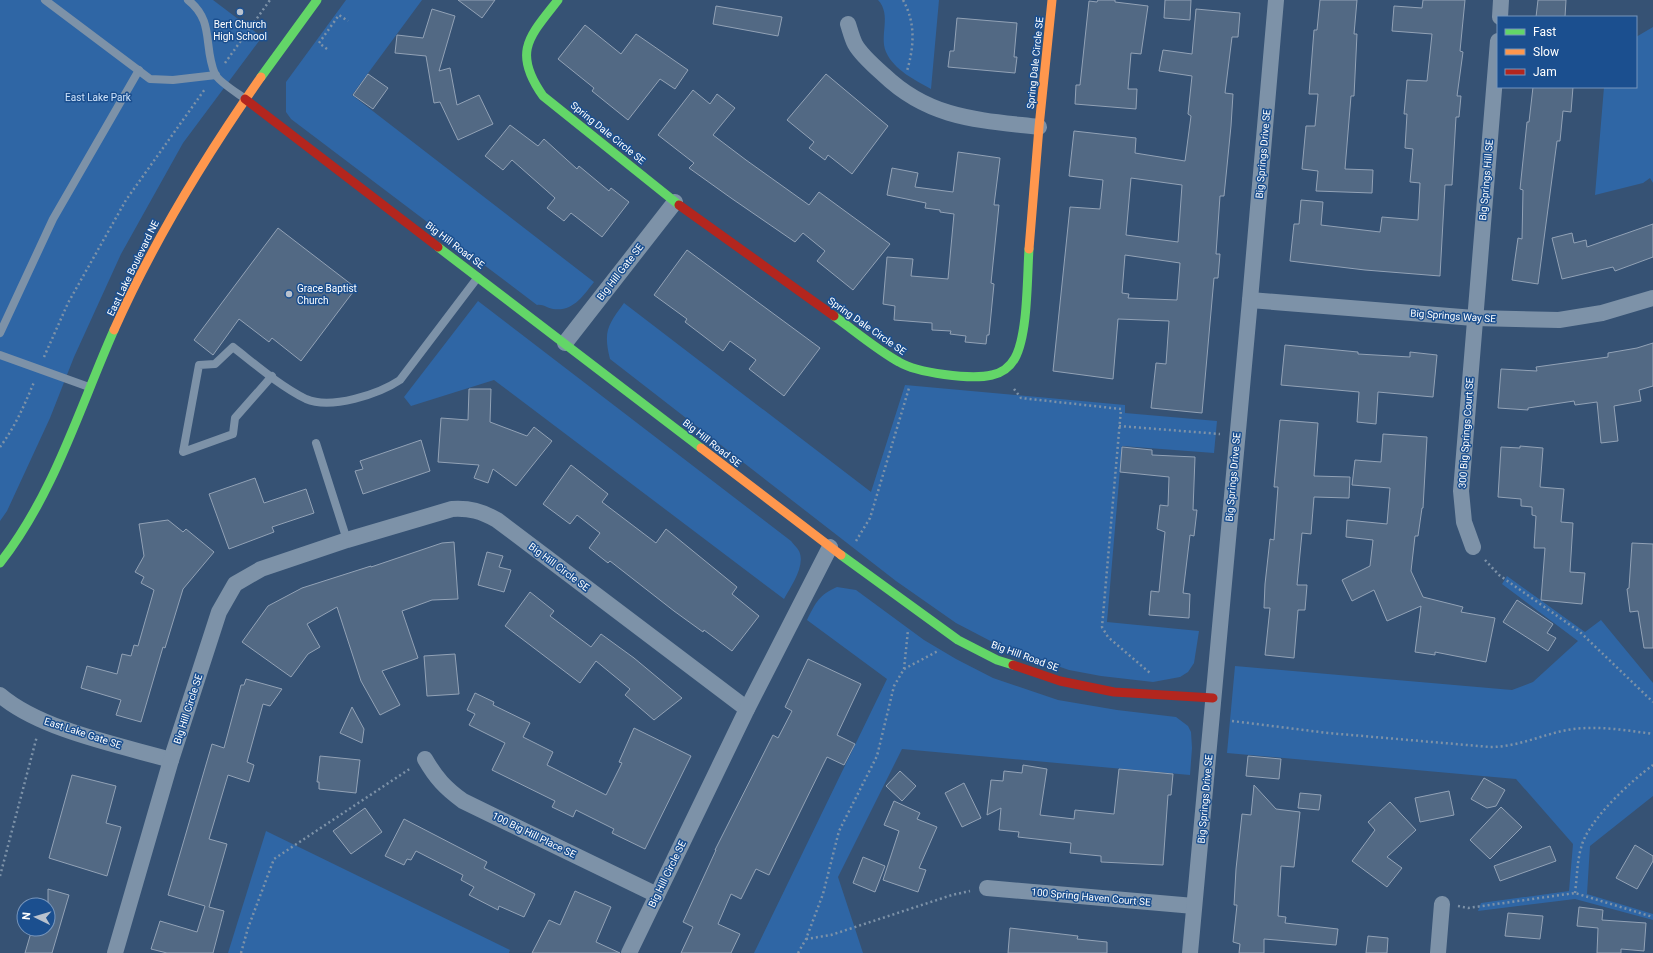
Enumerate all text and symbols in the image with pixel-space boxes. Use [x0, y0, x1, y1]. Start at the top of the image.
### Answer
marker: Bert Church High School [235, 7, 245, 17]
street label: Spring Dale Circle SE [1025, 16, 1045, 110]
legend [1497, 16, 1637, 88]
place label: Bert Church High School [213, 19, 267, 42]
text: Fast [1533, 25, 1556, 39]
text: Slow [1533, 45, 1559, 59]
text: Jam [1533, 65, 1557, 79]
park label: East Lake Park [65, 92, 132, 103]
street label: Spring Dale Circle SE [569, 100, 648, 167]
street label: Big Springs Drive SE [1254, 109, 1272, 199]
street label: Big Springs Hill SE [1477, 139, 1495, 221]
street label: East Lake Boulevard NE [105, 218, 161, 318]
street label: Big Hill Road SE [423, 219, 487, 271]
street label: Big Hill Gate SE [595, 241, 646, 302]
place label: Grace Baptist Church [297, 283, 357, 306]
marker: Grace Baptist Church [284, 289, 294, 299]
street label: Spring Dale Circle SE [826, 295, 908, 357]
street label: Big Springs Way SE [1410, 308, 1497, 325]
street label: 300 Big Springs Court SE [1457, 377, 1475, 489]
street label: Big Hill Road SE [681, 417, 743, 469]
street label: Big Springs Drive SE [1224, 432, 1242, 522]
street label: Big Hill Circle SE [527, 541, 592, 594]
street label: Big Hill Road SE [990, 639, 1060, 673]
street label: Big Hill Circle SE [171, 672, 205, 745]
street label: East Lake Gate SE [43, 715, 123, 751]
street label: Big Springs Drive SE [1196, 754, 1214, 844]
street label: 100 Big Hill Place SE [490, 810, 578, 860]
street label: Big Hill Circle SE [646, 839, 688, 909]
street label: 100 Spring Haven Court SE [1031, 886, 1151, 908]
north arrow [16, 897, 56, 937]
text: N [20, 912, 33, 921]

